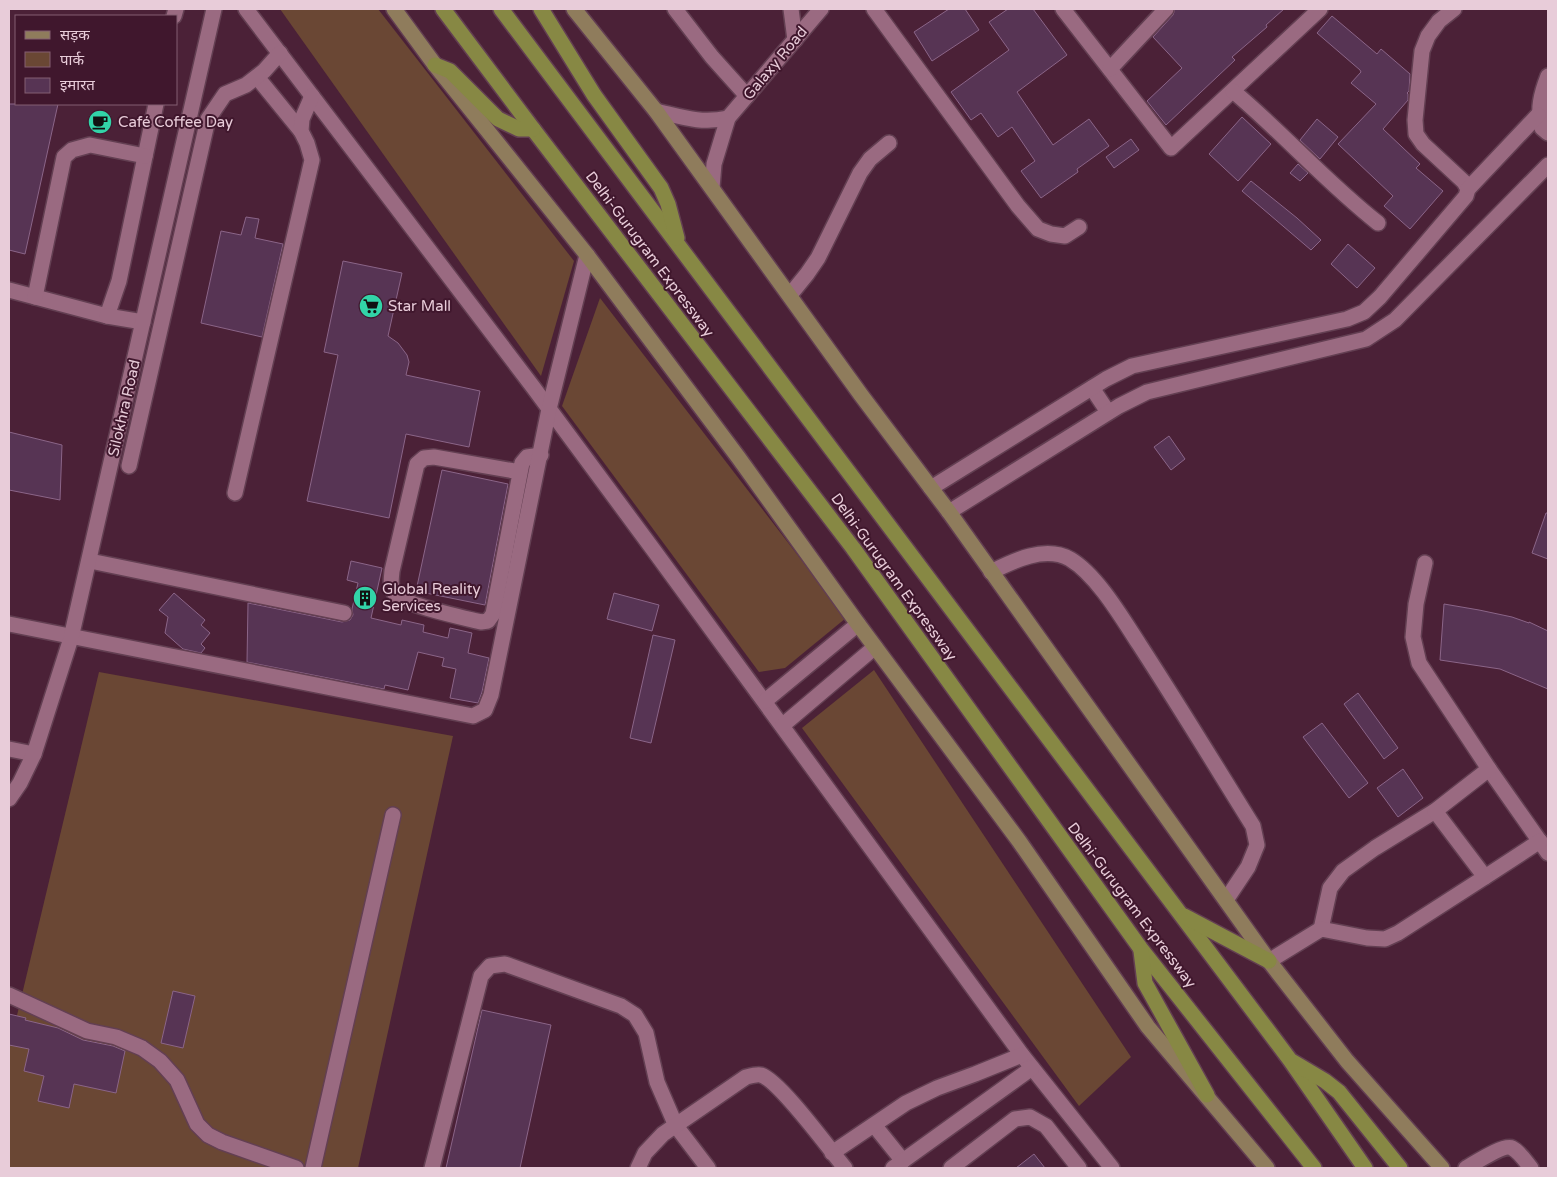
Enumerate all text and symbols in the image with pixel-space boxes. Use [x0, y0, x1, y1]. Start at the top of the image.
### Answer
legend [15, 15, 178, 105]
street label: Galaxy Road [739, 23, 811, 103]
text: सड़क [60, 26, 90, 44]
text: पार्क [60, 51, 84, 69]
text: इमारत [60, 76, 95, 94]
cafe icon: Café Coffee Day [87, 109, 113, 135]
place label: Café Coffee Day [118, 113, 233, 131]
street label: Delhi-Gurugram Expressway [582, 168, 718, 340]
supermarket icon: Star Mall [358, 293, 384, 319]
place label: Star Mall [388, 297, 451, 315]
street label: Silokhra Road [104, 358, 144, 458]
street label: Delhi-Gurugram Expressway [827, 490, 961, 664]
place label: Global Reality Services [382, 580, 481, 615]
building icon: Global Reality Services [352, 585, 378, 611]
street label: Delhi-Gurugram Expressway [1064, 819, 1200, 991]

